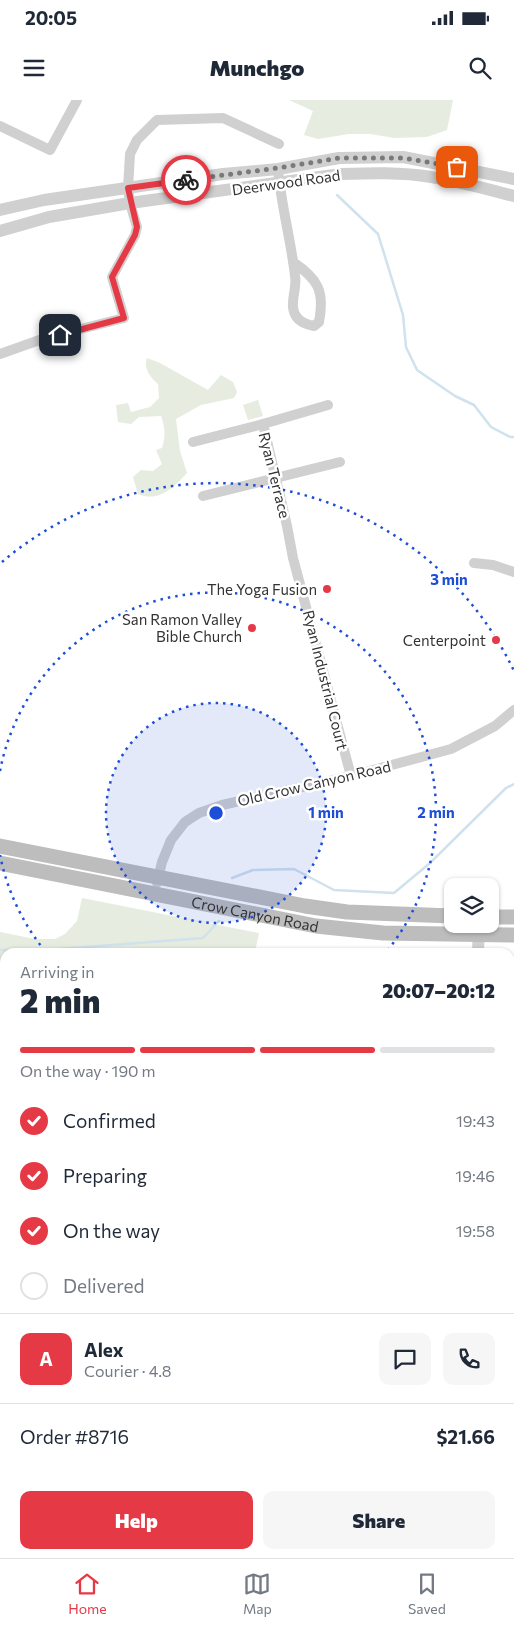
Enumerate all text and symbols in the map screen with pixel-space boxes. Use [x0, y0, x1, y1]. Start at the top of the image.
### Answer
text: 20:05 [25, 6, 77, 29]
icon: menu [20, 54, 48, 82]
text: Munchgo [209, 54, 305, 81]
icon: search [466, 54, 494, 82]
pin [436, 146, 478, 188]
icon: bag [443, 153, 471, 181]
courier [161, 155, 211, 205]
street label: Deerwood Road [231, 165, 341, 199]
icon: bike [172, 166, 200, 194]
pin [39, 314, 81, 356]
icon: home [46, 321, 74, 349]
street label: Ryan Terrace [256, 430, 294, 520]
text: 3 min [430, 570, 468, 588]
place label: The Yoga Fusion [207, 580, 317, 598]
marker: The Yoga Fusion [321, 583, 333, 595]
street label: Ryan Industrial Court [300, 608, 352, 752]
place label: San Ramon Valley Bible Church [122, 610, 242, 645]
marker: San Ramon Valley Bible Church [246, 622, 258, 634]
place label: Centerpoint [403, 631, 486, 649]
marker: Centerpoint [490, 634, 502, 646]
street label: Old Crow Canyon Road [236, 757, 392, 809]
text: 1 min [308, 803, 344, 821]
text: 2 min [417, 803, 455, 821]
centre of rings [207, 804, 225, 822]
map controls [444, 878, 499, 933]
button: layers [444, 878, 499, 933]
street label: Crow Canyon Road [190, 892, 320, 935]
text: Arriving in [20, 962, 94, 981]
text: 20:07–20:12 [382, 979, 495, 1002]
text: 2 min [20, 980, 100, 1020]
text: On the way · 190 m [20, 1061, 156, 1080]
icon: check [20, 1107, 48, 1135]
text: Confirmed [63, 1109, 156, 1132]
text: 19:43 [456, 1111, 495, 1130]
icon: check [20, 1162, 48, 1190]
text: Preparing [63, 1164, 147, 1187]
text: 19:46 [455, 1166, 495, 1185]
icon: check [20, 1217, 48, 1245]
text: On the way [63, 1219, 160, 1242]
text: 19:58 [456, 1221, 495, 1240]
text: Delivered [63, 1274, 144, 1297]
button: chat [379, 1333, 431, 1385]
button: phone [443, 1333, 495, 1385]
text: Alex [84, 1338, 124, 1361]
text: A [39, 1347, 53, 1370]
text: Courier · 4.8 [84, 1361, 171, 1380]
text: Order #8716 [20, 1425, 129, 1448]
text: $21.66 [436, 1425, 495, 1448]
button: Help [20, 1491, 253, 1549]
button: Share [263, 1491, 495, 1549]
tab: Home [68, 1570, 107, 1617]
tab: Map [243, 1570, 272, 1617]
tab: Saved [408, 1570, 446, 1617]

